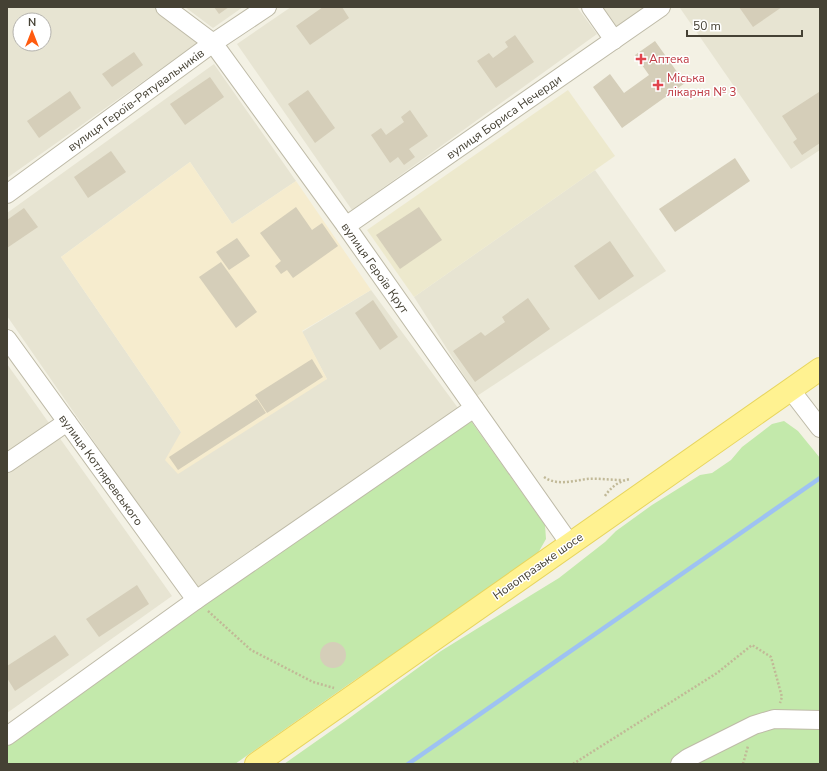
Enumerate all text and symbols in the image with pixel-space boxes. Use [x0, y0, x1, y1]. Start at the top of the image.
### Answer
north arrow [12, 12, 52, 52]
scale bar [687, 12, 802, 38]
text: N [28, 15, 36, 30]
text: 50 m [693, 18, 721, 34]
street label: вулиця Героїв-Рятувальників [65, 45, 208, 155]
place label: Аптека [649, 51, 689, 67]
marker: Аптека [636, 54, 646, 64]
place label: Міська лікарня № 3 [667, 70, 737, 100]
street label: вулиця Бориса Нечерди [443, 71, 565, 163]
marker: Міська лікарня № 3 [652, 79, 664, 91]
street label: вулиця Героїв Крут [338, 219, 413, 317]
street label: вулиця Котляревського [55, 411, 147, 529]
street label: Новопразьке шосе [490, 529, 586, 603]

